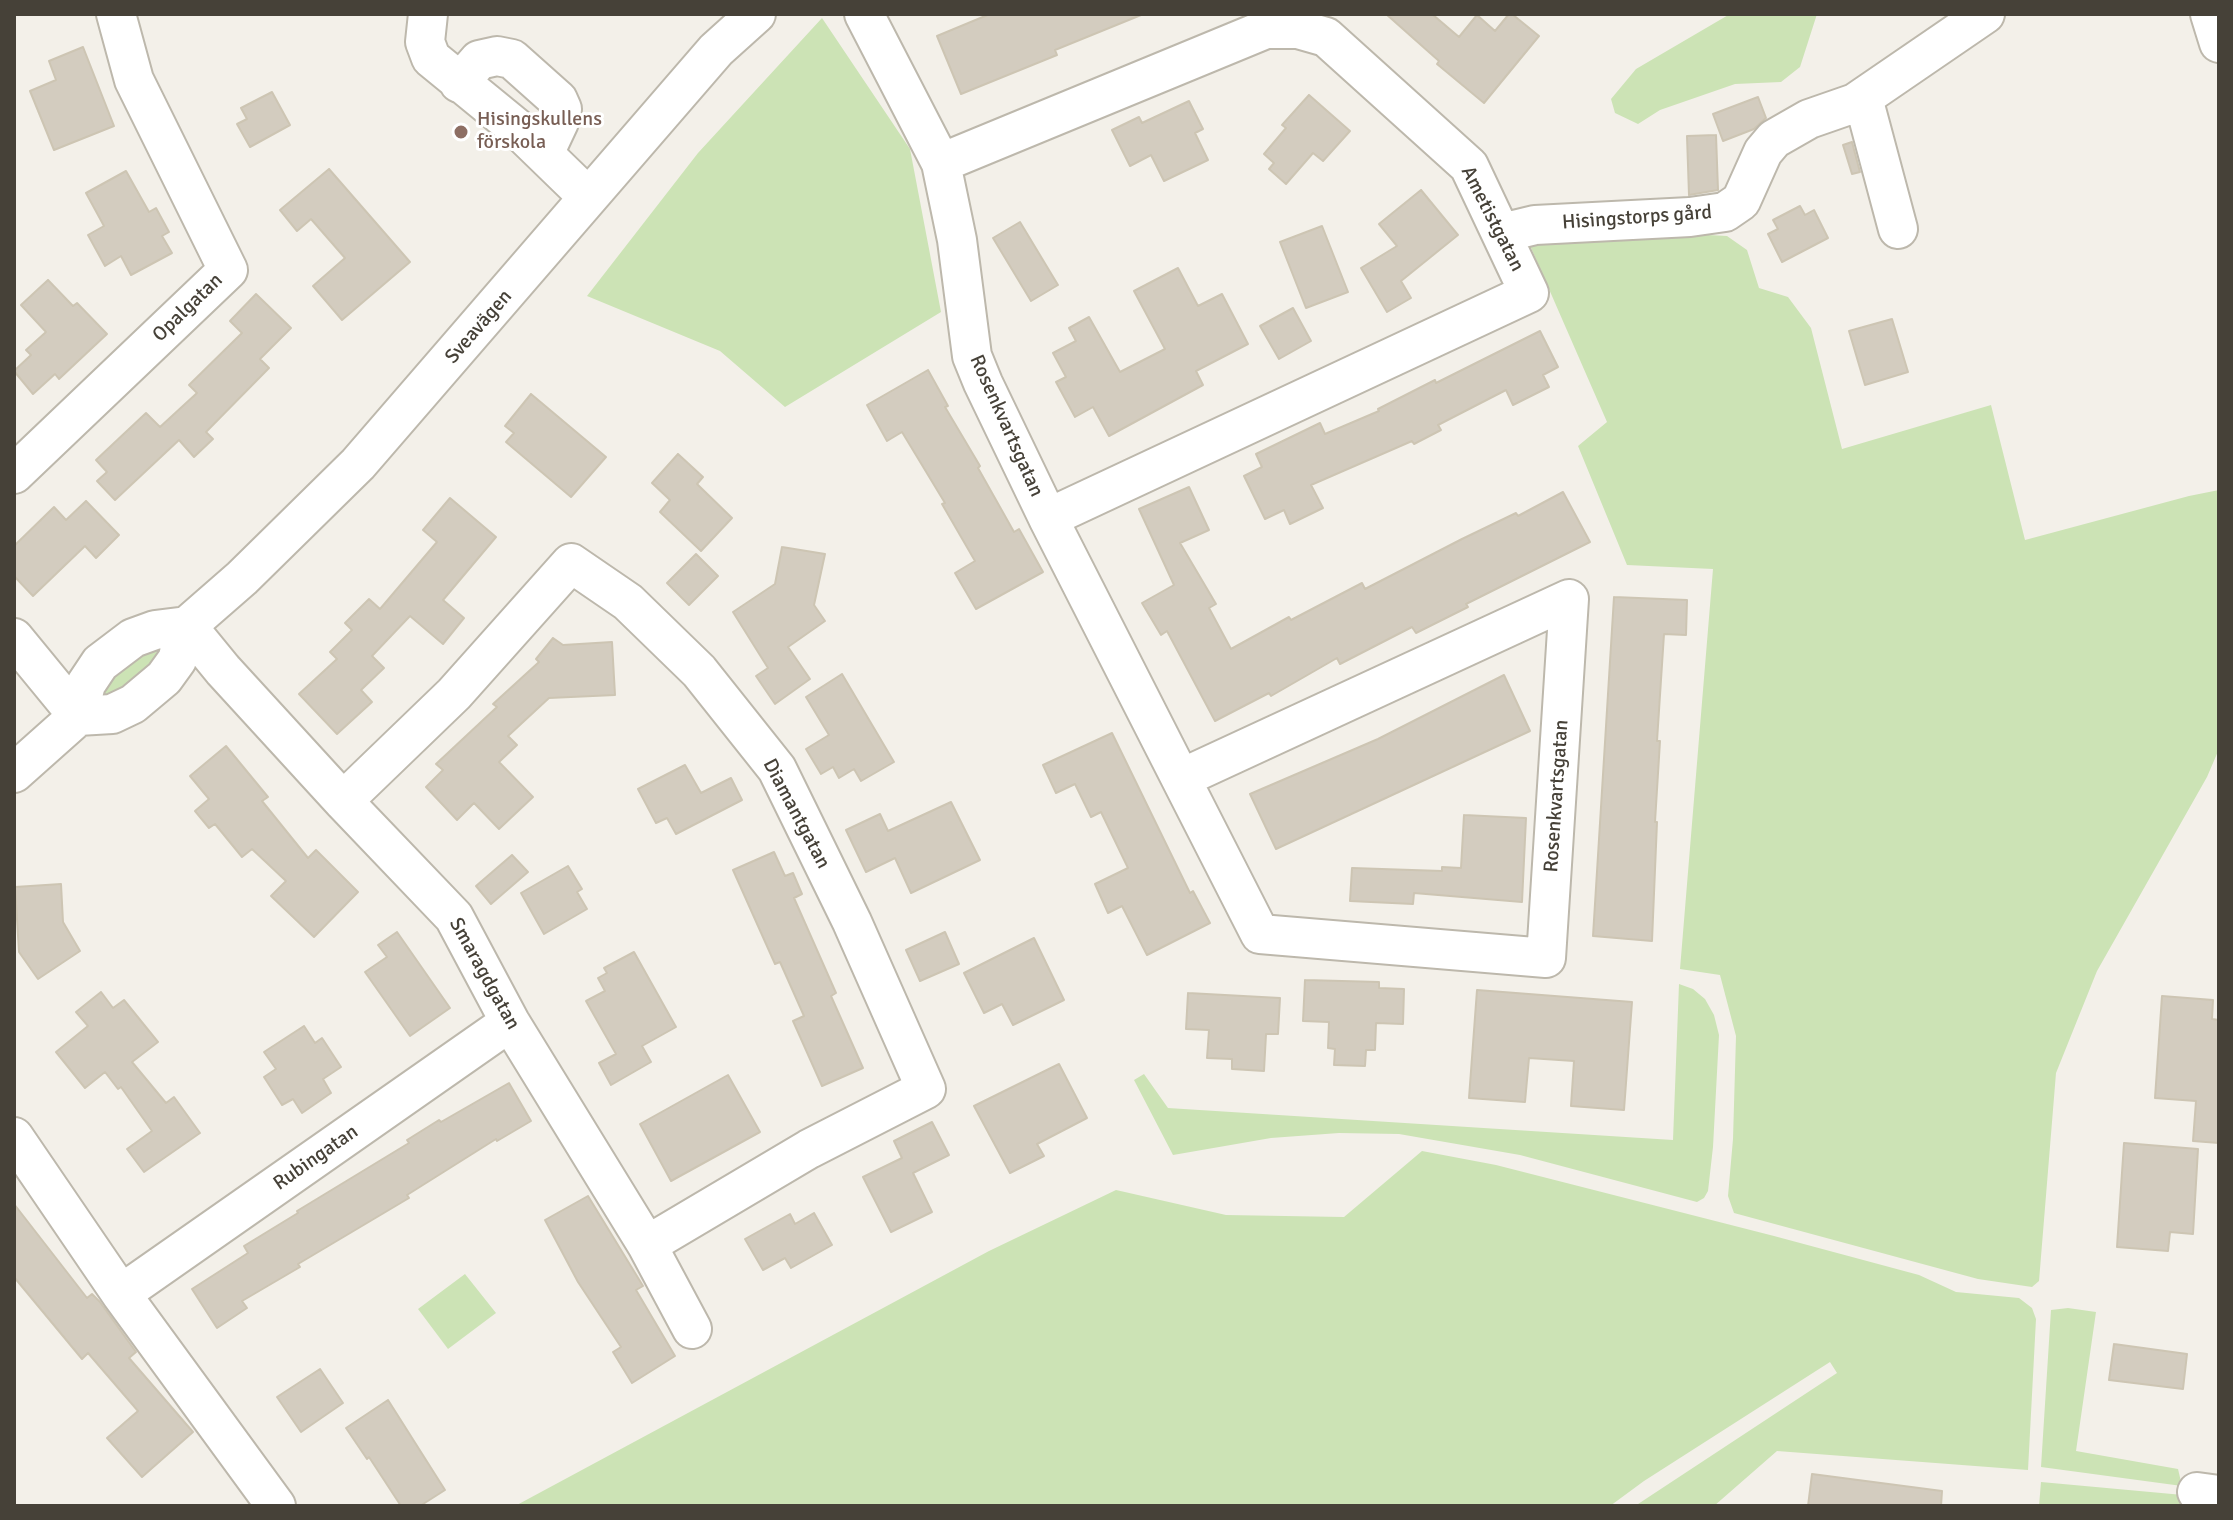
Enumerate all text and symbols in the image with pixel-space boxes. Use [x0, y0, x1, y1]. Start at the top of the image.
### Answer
place label: Hisingskullens förskola [477, 108, 602, 155]
marker: Hisingskullens förskola [452, 123, 470, 141]
street label: Ametistgatan [1455, 162, 1529, 276]
street label: Hisingstorps gård [1561, 201, 1713, 235]
street label: Opalgatan [148, 269, 228, 347]
street label: Sveavägen [440, 285, 518, 369]
street label: Rosenkvartsgatan [964, 351, 1048, 501]
street label: Rosenkvartsgatan [1540, 719, 1574, 873]
street label: Diamantgatan [757, 755, 835, 873]
street label: Smaragdgatan [443, 914, 525, 1034]
street label: Rubingatan [269, 1120, 363, 1196]

